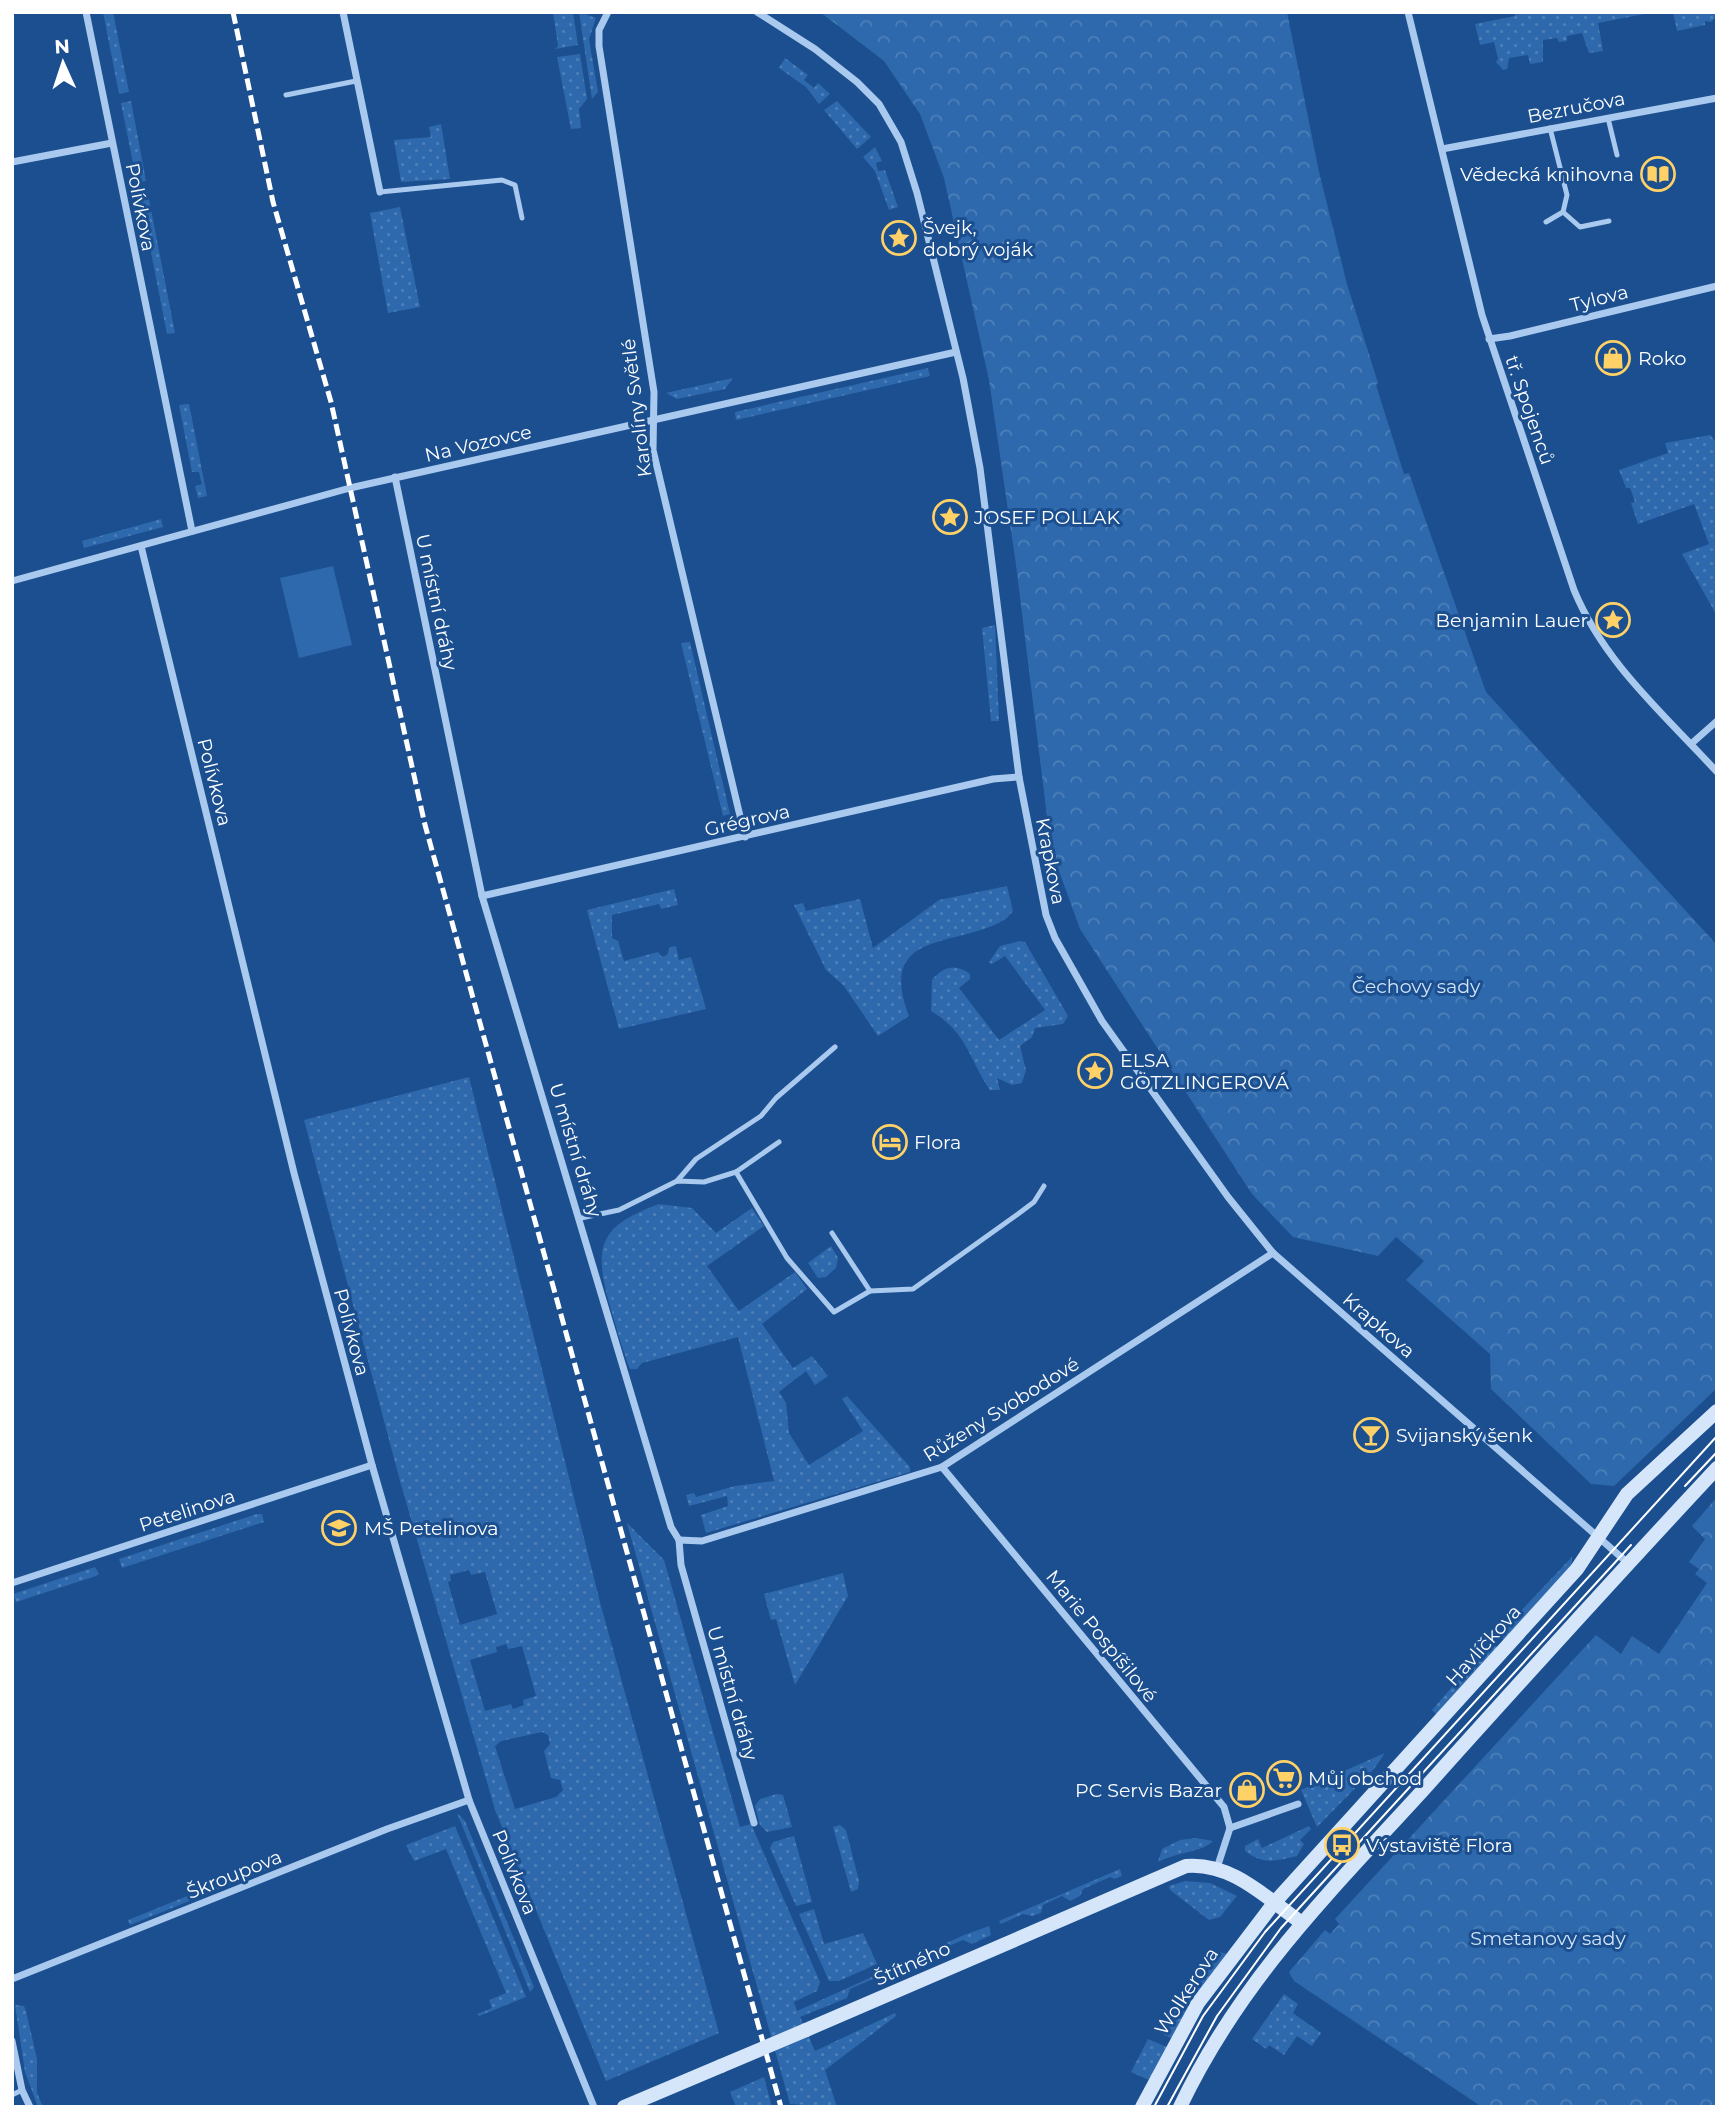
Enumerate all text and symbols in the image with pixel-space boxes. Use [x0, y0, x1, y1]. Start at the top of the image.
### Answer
north arrow [28, 28, 98, 98]
text: N [54, 35, 70, 58]
street label: Bezručova [1525, 87, 1627, 128]
library icon: Vědecká knihovna [1639, 155, 1677, 193]
street label: Polívkova [121, 161, 160, 253]
place label: Vědecká knihovna [1460, 163, 1634, 186]
place label: Švejk, dobrý voják [923, 216, 1034, 261]
place icon: Švejk, dobrý voják [880, 219, 918, 257]
street label: Tylova [1568, 280, 1631, 317]
street label: Karolíny Světlé [617, 338, 656, 478]
shop icon: Roko [1594, 339, 1632, 377]
place label: Roko [1638, 347, 1687, 370]
street label: tř. Spojenců [1500, 353, 1559, 468]
street label: Na Vozovce [423, 420, 534, 467]
place icon: JOSEF POLLAK [931, 498, 969, 536]
place label: JOSEF POLLAK [973, 506, 1120, 529]
street label: U místní dráhy [411, 532, 462, 673]
place icon: Benjamin Lauer [1594, 601, 1632, 639]
place label: Benjamin Lauer [1436, 609, 1588, 632]
street label: Polívkova [193, 736, 237, 828]
street label: Grégrova [702, 800, 792, 841]
street label: Krapkova [1031, 816, 1070, 906]
park label: Čechovy sady [1352, 975, 1481, 998]
place label: ELSA GÖTZLINGEROVÁ [1120, 1049, 1289, 1094]
place icon: ELSA GÖTZLINGEROVÁ [1076, 1052, 1114, 1090]
street label: U místní dráhy [544, 1080, 607, 1221]
hotel icon: Flora [871, 1123, 909, 1161]
place label: Flora [914, 1131, 961, 1154]
street label: Polívkova [329, 1286, 374, 1378]
street label: Krapkova [1338, 1288, 1419, 1363]
street label: Růženy Svobodové [919, 1352, 1083, 1467]
bar icon: Svijanský šenk [1352, 1416, 1390, 1454]
place label: Svijanský šenk [1396, 1424, 1533, 1447]
street label: Petelinova [136, 1484, 238, 1537]
school or university icon: MŠ Petelinova [320, 1509, 358, 1547]
place label: MŠ Petelinova [364, 1517, 498, 1540]
street label: Marie Pospíšilové [1041, 1566, 1162, 1707]
street label: Havlíčkova [1441, 1600, 1526, 1691]
street label: U místní dráhy [702, 1623, 763, 1764]
supermarket icon: Můj obchod [1265, 1759, 1303, 1797]
place label: Můj obchod [1308, 1767, 1422, 1790]
shop icon: PC Servis Bazar [1228, 1771, 1266, 1809]
place label: PC Servis Bazar [1075, 1779, 1222, 1802]
street label: Polívkova [487, 1826, 542, 1918]
bus stop icon: Výstaviště Flora [1323, 1826, 1361, 1864]
place label: Výstaviště Flora [1366, 1834, 1513, 1857]
street label: Škroupova [183, 1845, 285, 1904]
park label: Smetanovy sady [1470, 1927, 1626, 1950]
street label: Štítného [870, 1936, 954, 1990]
street label: Wolkerova [1150, 1943, 1223, 2039]

